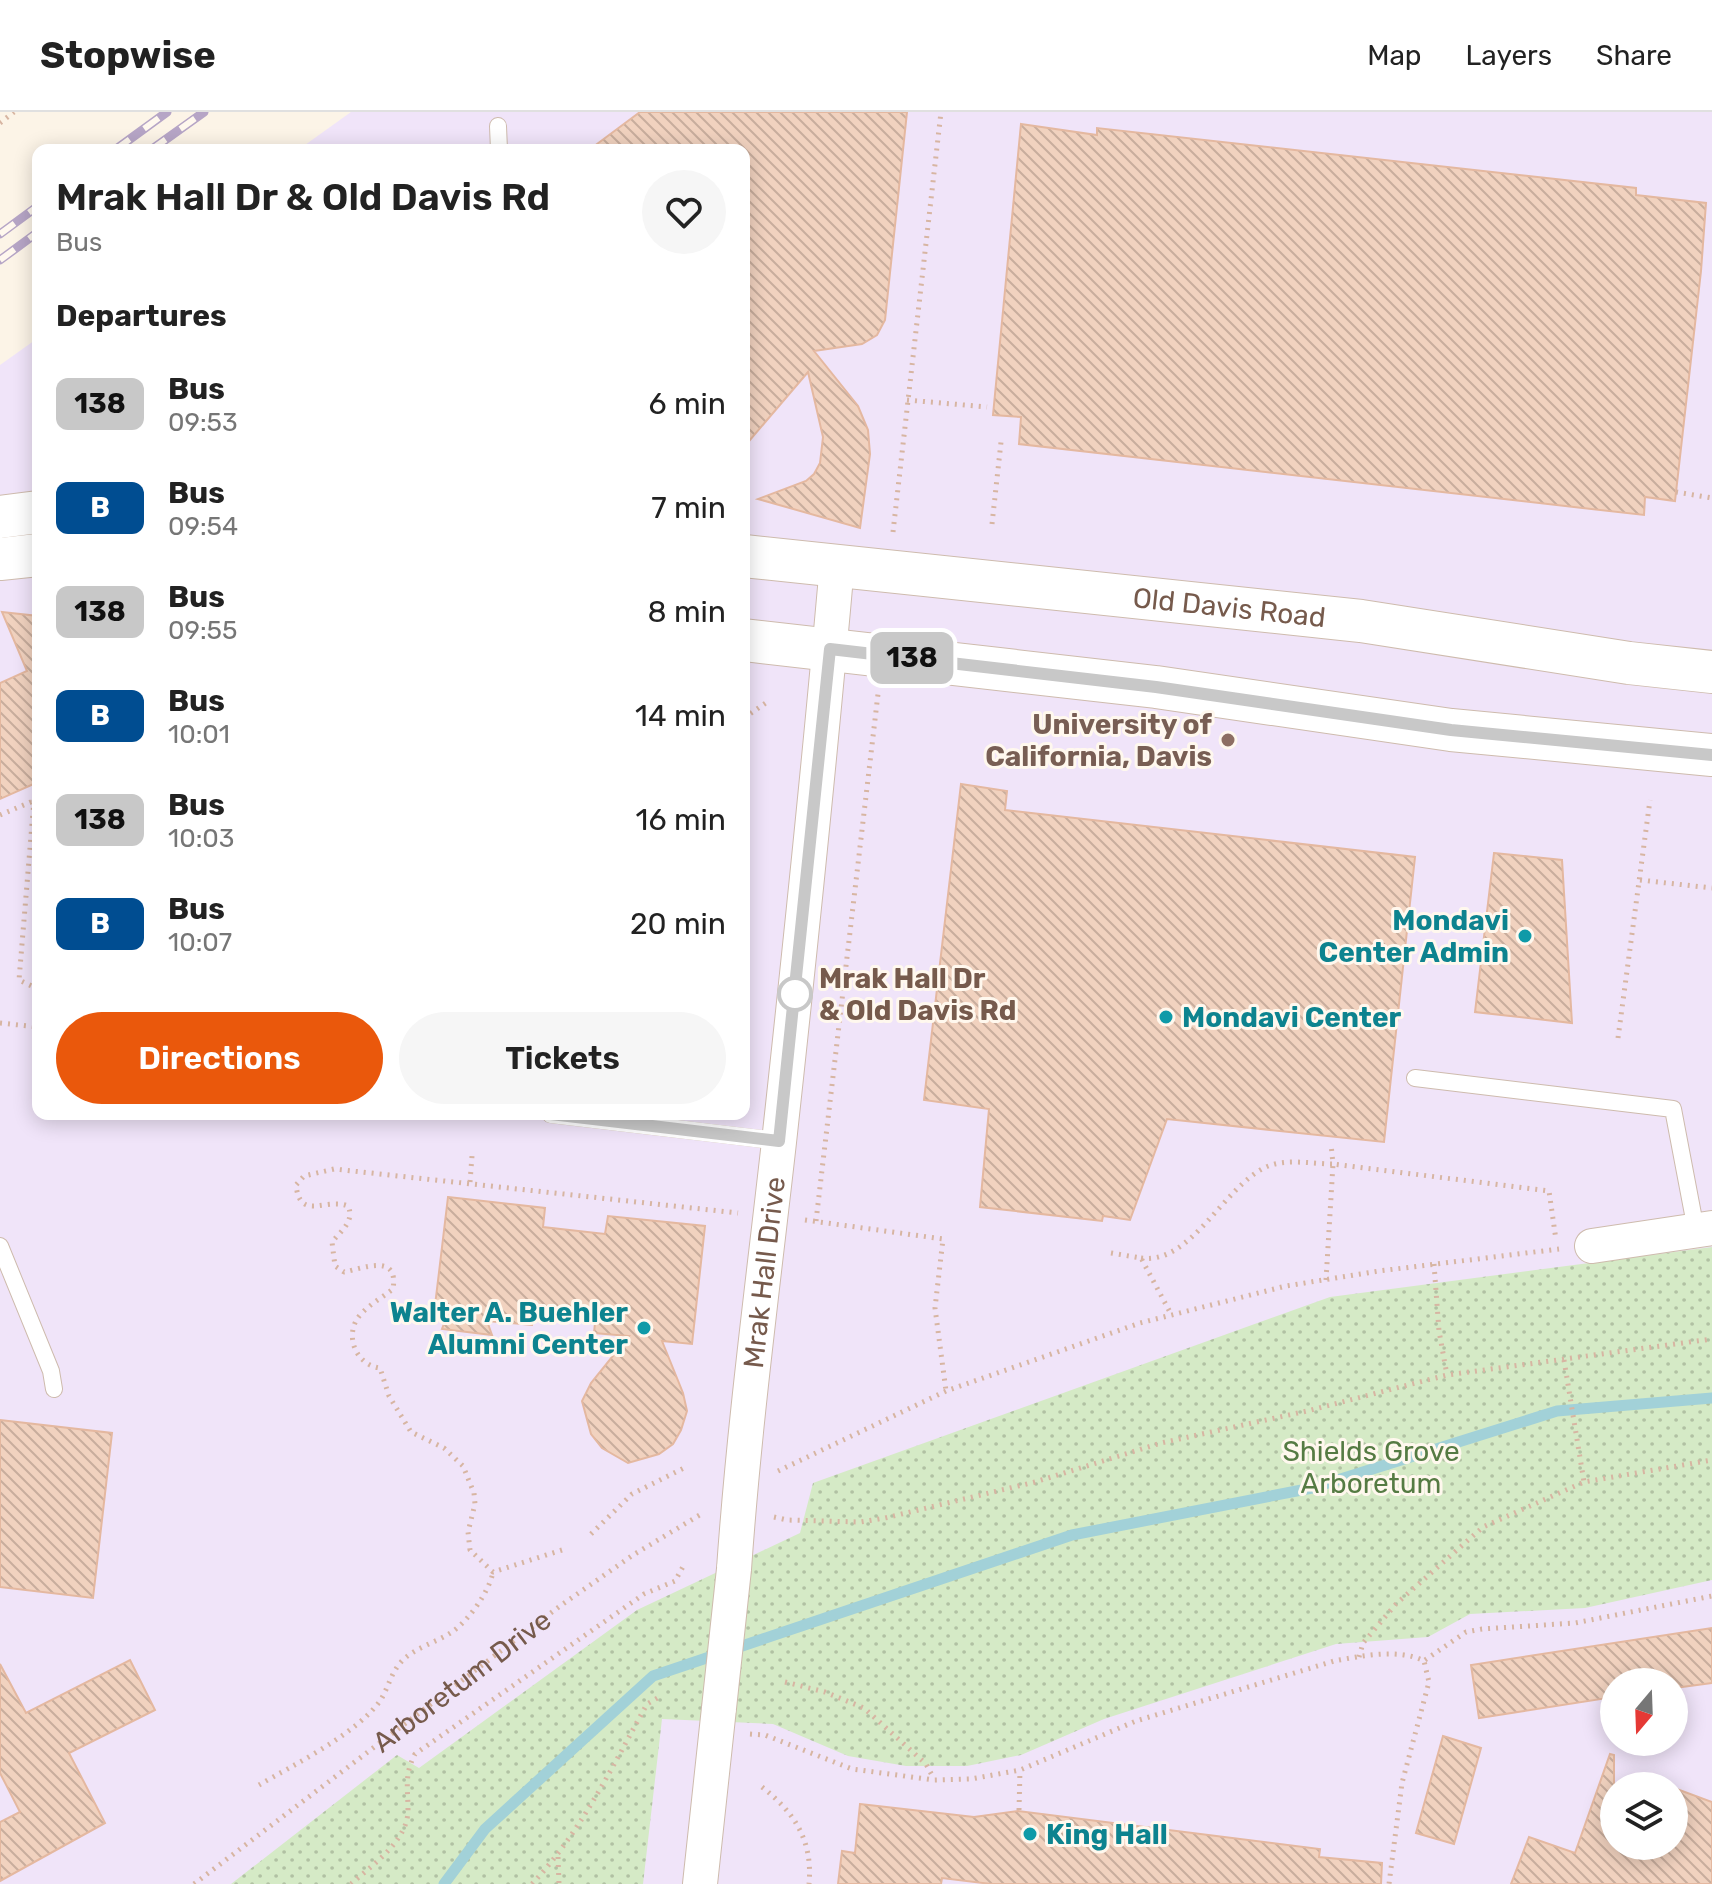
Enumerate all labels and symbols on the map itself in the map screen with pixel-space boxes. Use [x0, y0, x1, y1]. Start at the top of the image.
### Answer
street label: Old Davis Road [1131, 581, 1327, 634]
line badge: 138 [866, 632, 958, 684]
place label: University of California, Davis [985, 708, 1213, 773]
marker: University of California, Davis [1219, 731, 1237, 749]
place label: Mondavi Center Admin [1319, 904, 1509, 969]
marker: Mondavi Center Admin [1516, 927, 1534, 945]
place label: Mrak Hall Dr & Old Davis Rd [819, 962, 1016, 1027]
marker: Mrak Hall Dr & Old Davis Rd [778, 977, 812, 1011]
place label: Mondavi Center [1182, 1001, 1402, 1034]
marker: Mondavi Center [1157, 1008, 1175, 1026]
street label: Mrak Hall Drive [736, 1175, 791, 1370]
place label: Walter A. Buehler Alumni Center [390, 1296, 628, 1361]
marker: Walter A. Buehler Alumni Center [635, 1319, 653, 1337]
park label: Shields Grove Arboretum [1282, 1435, 1460, 1500]
street label: Arboretum Drive [366, 1603, 557, 1759]
north arrow [1600, 1668, 1688, 1756]
place label: King Hall [1046, 1818, 1168, 1851]
marker: King Hall [1021, 1825, 1039, 1843]

